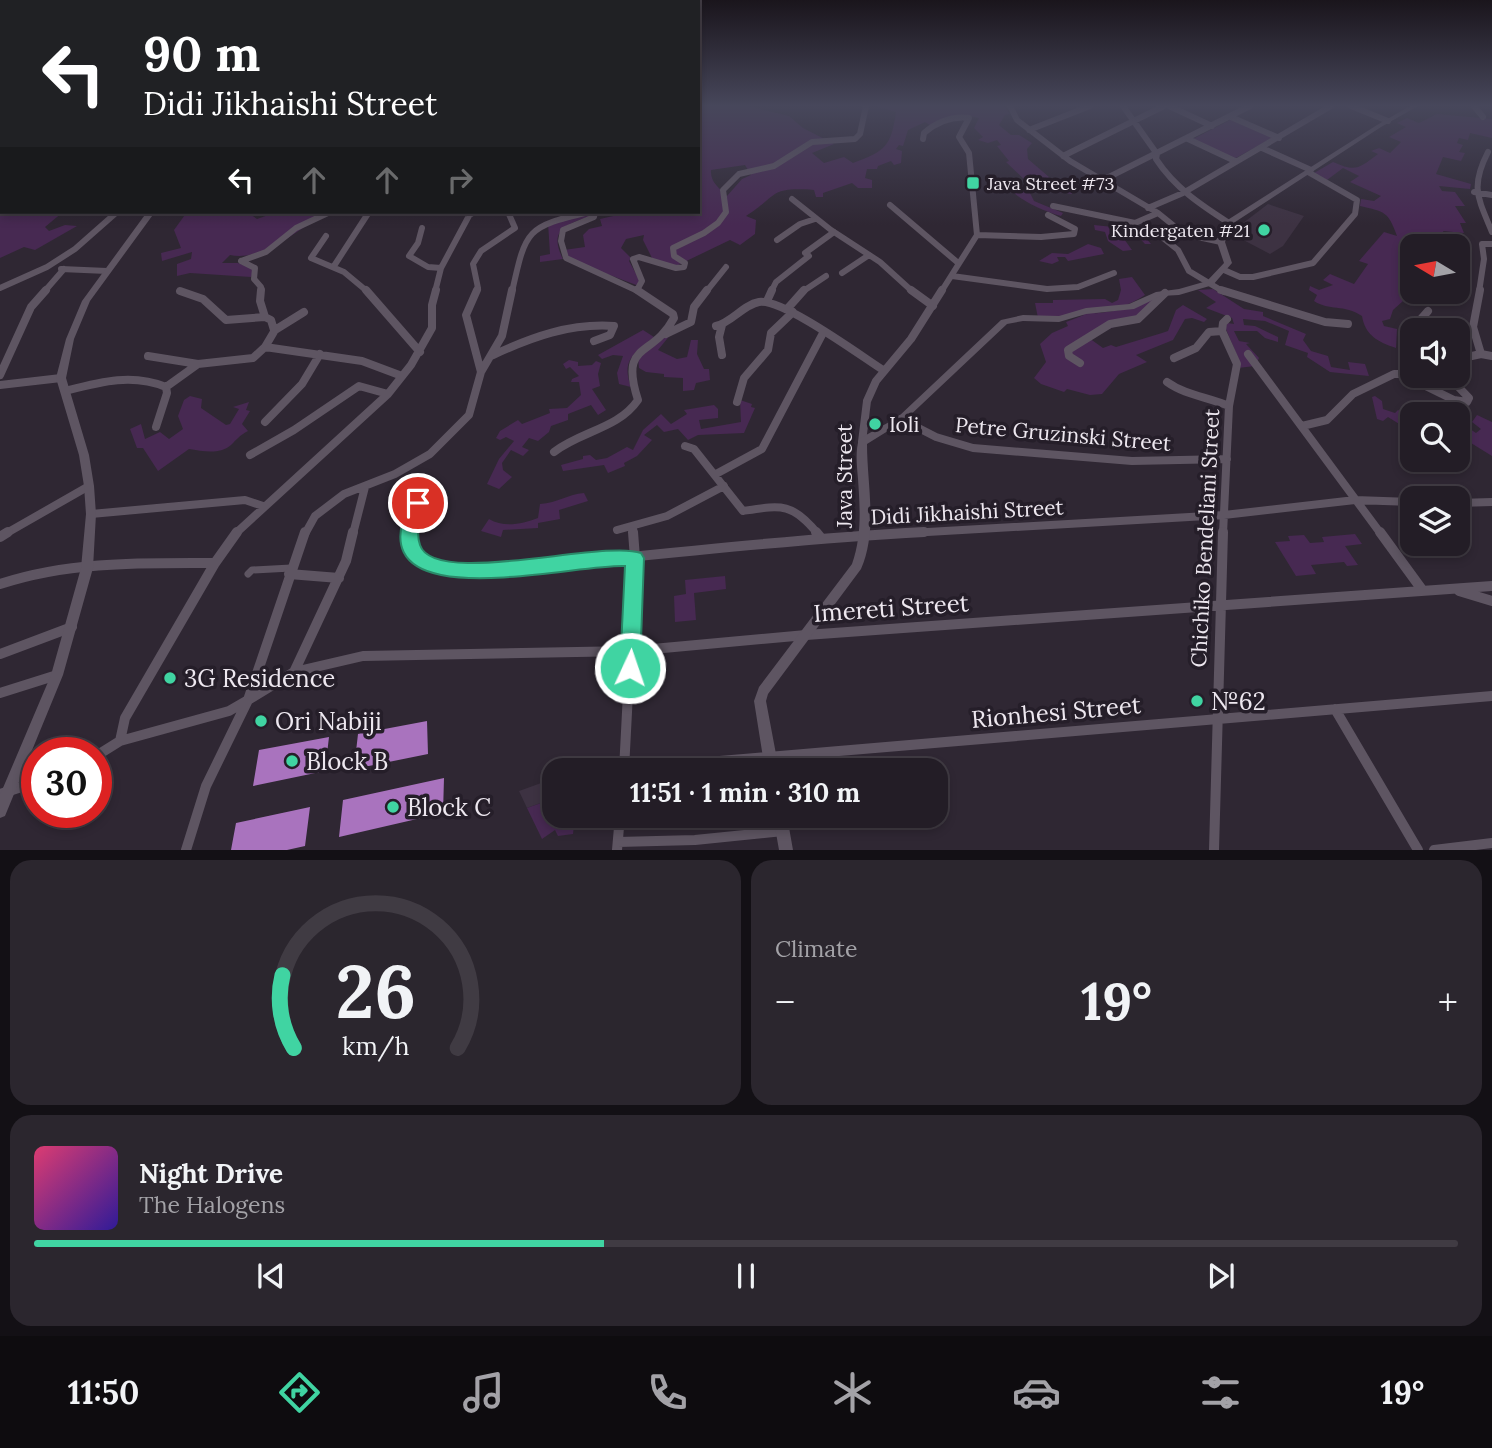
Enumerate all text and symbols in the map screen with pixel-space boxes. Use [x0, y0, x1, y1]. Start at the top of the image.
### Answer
text: 90 m [143, 22, 260, 84]
icon: left [28, 28, 119, 119]
text: Didi Jikhaishi Street [143, 83, 437, 124]
icon: left [222, 161, 260, 199]
icon: ahead [295, 161, 333, 199]
icon: ahead [368, 161, 406, 199]
icon: right [441, 161, 479, 199]
place label: Java Street #73 [986, 172, 1114, 195]
marker: Java Street #73 [965, 175, 981, 191]
place label: Kindergaten #21 [1111, 219, 1250, 242]
marker: Kindergaten #21 [1256, 222, 1272, 238]
north arrow [1400, 234, 1470, 304]
map controls [1400, 234, 1470, 556]
button: sound [1400, 318, 1470, 388]
button: search [1400, 402, 1470, 472]
street label: Chichiko Bendeliani Street [1185, 407, 1225, 668]
place label: Ioli [889, 411, 920, 438]
street label: Petre Gruzinski Street [954, 411, 1173, 457]
marker: Ioli [867, 416, 883, 432]
street label: Java Street [831, 423, 858, 529]
pin [388, 473, 448, 533]
icon: arrive [399, 484, 437, 522]
button: layers [1400, 486, 1470, 556]
street label: Didi Jikhaishi Street [870, 493, 1065, 531]
street label: Imereti Street [812, 587, 970, 629]
position arrow [593, 631, 667, 705]
place label: 3G Residence [184, 663, 335, 694]
marker: 3G Residence [162, 670, 178, 686]
place label: №62 [1211, 686, 1266, 717]
street label: Rionhesi Street [970, 689, 1143, 735]
marker: №62 [1189, 693, 1205, 709]
place label: Ori Nabiji [275, 706, 382, 737]
marker: Ori Nabiji [253, 713, 269, 729]
speed limit sign: 30 [21, 737, 112, 828]
place label: Block B [306, 746, 388, 777]
marker: Block B [284, 753, 300, 769]
text: 11:51 · 1 min · 310 m [630, 776, 860, 809]
place label: Block C [407, 792, 491, 823]
marker: Block C [385, 799, 401, 815]
text: Climate [775, 934, 857, 963]
text: 26 [335, 946, 416, 1039]
text: 19° [1081, 968, 1152, 1034]
text: − [775, 978, 795, 1026]
text: + [1438, 978, 1458, 1026]
text: km/h [342, 1030, 409, 1062]
text: Night Drive [139, 1157, 283, 1190]
text: The Halogens [139, 1190, 285, 1219]
icon: previous [252, 1257, 290, 1295]
icon: pause [727, 1257, 765, 1295]
icon: next [1202, 1257, 1240, 1295]
icon: directions [275, 1368, 324, 1417]
icon: music [459, 1368, 508, 1417]
icon: phone [643, 1368, 692, 1417]
icon: climate [828, 1368, 877, 1417]
icon: car [1012, 1368, 1061, 1417]
icon: filters [1196, 1368, 1245, 1417]
text: 11:50 [68, 1372, 139, 1413]
text: 19° [1381, 1372, 1424, 1413]

